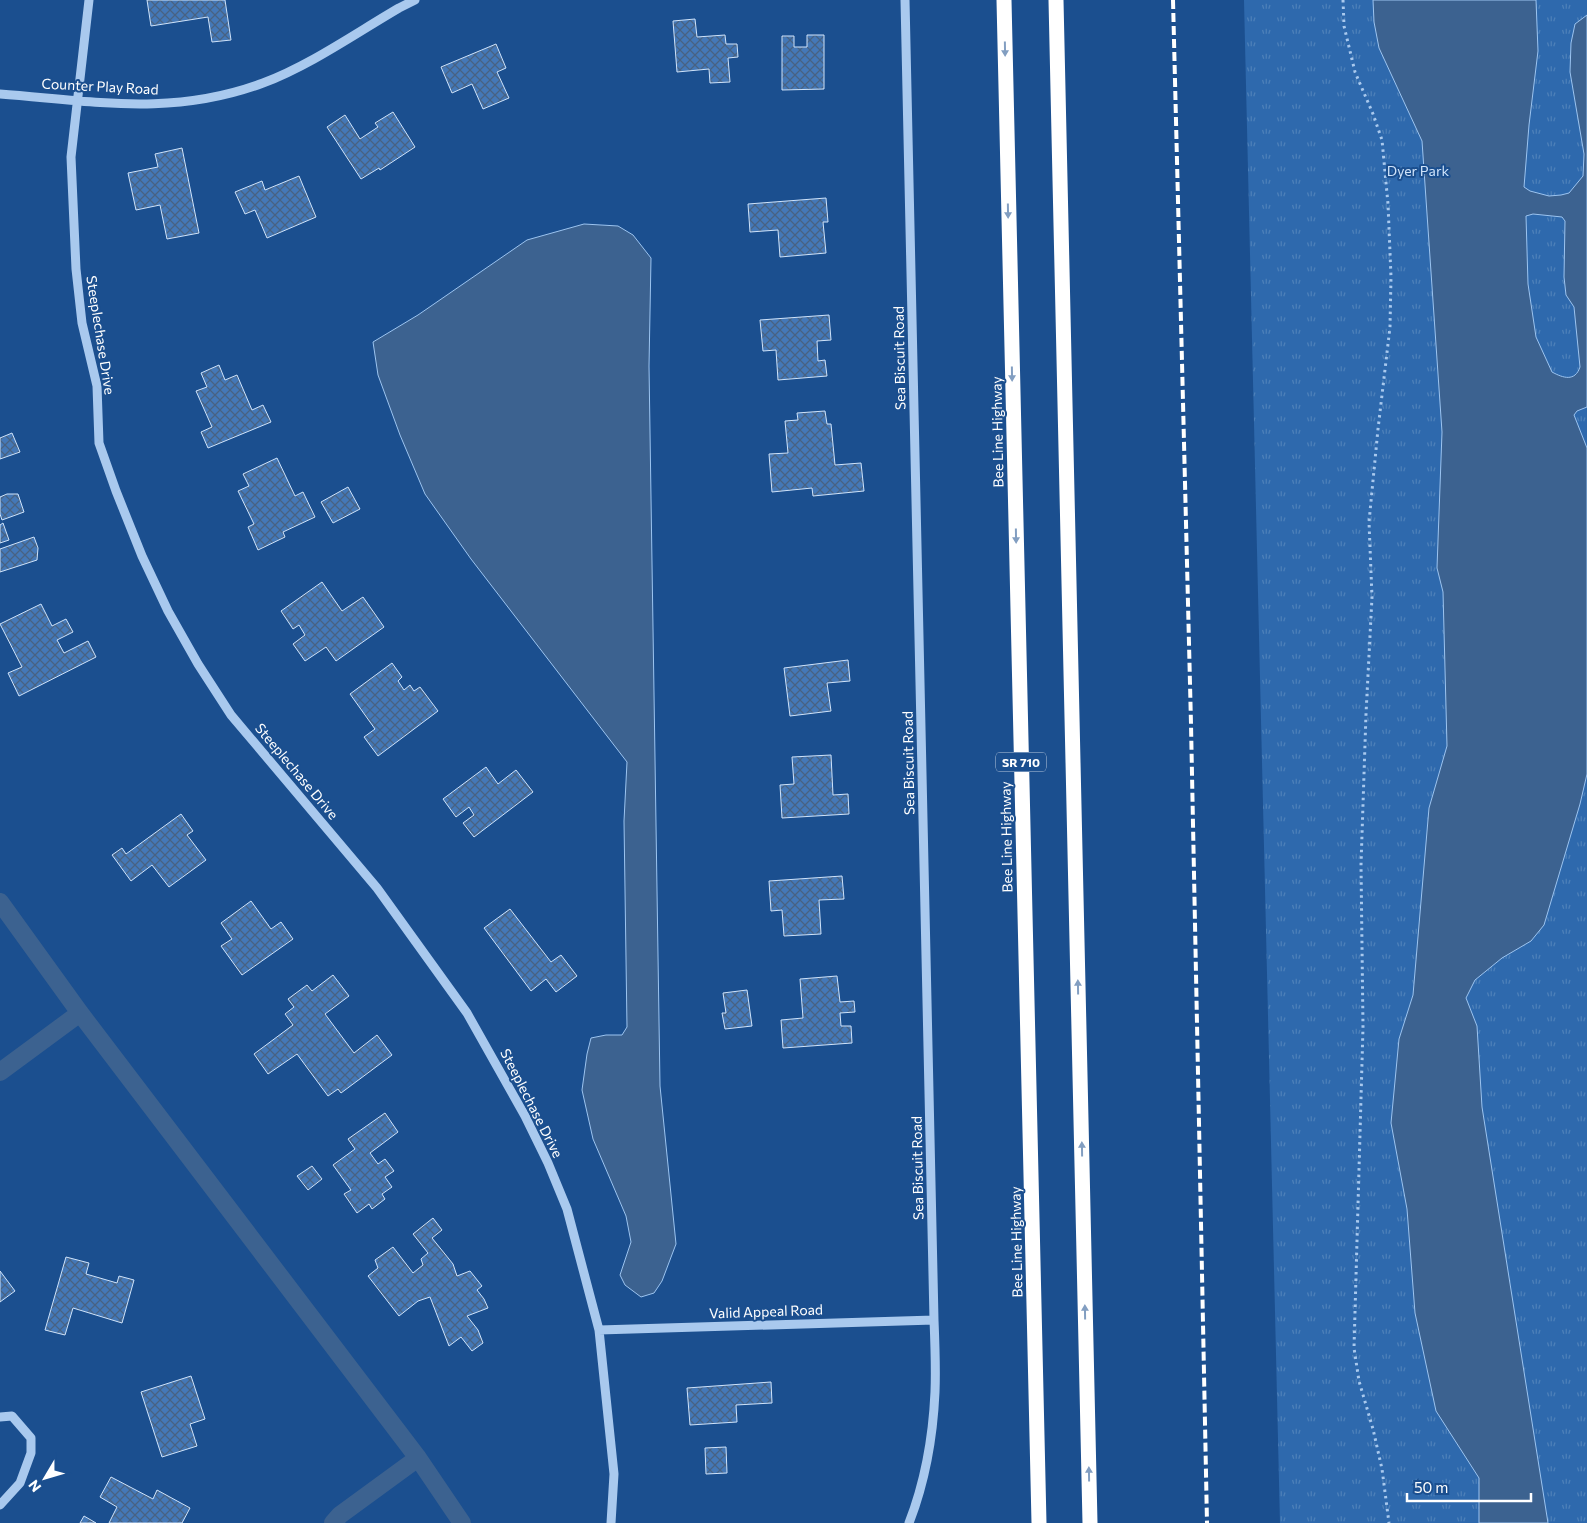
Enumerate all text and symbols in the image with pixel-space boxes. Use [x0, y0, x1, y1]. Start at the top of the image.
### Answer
one-way arrow [1001, 41, 1009, 57]
street label: Counter Play Road [41, 74, 159, 98]
park label: Dyer Park [1387, 162, 1450, 179]
one-way arrow [1004, 203, 1012, 219]
street label: Steeplechase Drive [83, 274, 119, 396]
street label: Sea Biscuit Road [890, 306, 908, 410]
one-way arrow [1008, 366, 1016, 382]
street label: Bee Line Highway [988, 376, 1006, 488]
one-way arrow [1012, 528, 1020, 544]
street label: Sea Biscuit Road [899, 711, 917, 815]
street label: Steeplechase Drive [252, 719, 342, 823]
road number: SR 710 [996, 752, 1046, 772]
street label: Bee Line Highway [997, 781, 1015, 893]
one-way arrow [1074, 979, 1082, 995]
street label: Steeplechase Drive [497, 1046, 567, 1160]
street label: Sea Biscuit Road [908, 1116, 926, 1220]
one-way arrow [1078, 1141, 1086, 1157]
street label: Bee Line Highway [1007, 1186, 1025, 1298]
street label: Valid Appeal Road [709, 1301, 823, 1321]
one-way arrow [1081, 1304, 1089, 1320]
north arrow [20, 1453, 70, 1503]
one-way arrow [1085, 1466, 1093, 1482]
scale bar [1407, 1470, 1531, 1502]
text: N [24, 1477, 44, 1496]
text: 50 m [1414, 1478, 1448, 1496]

